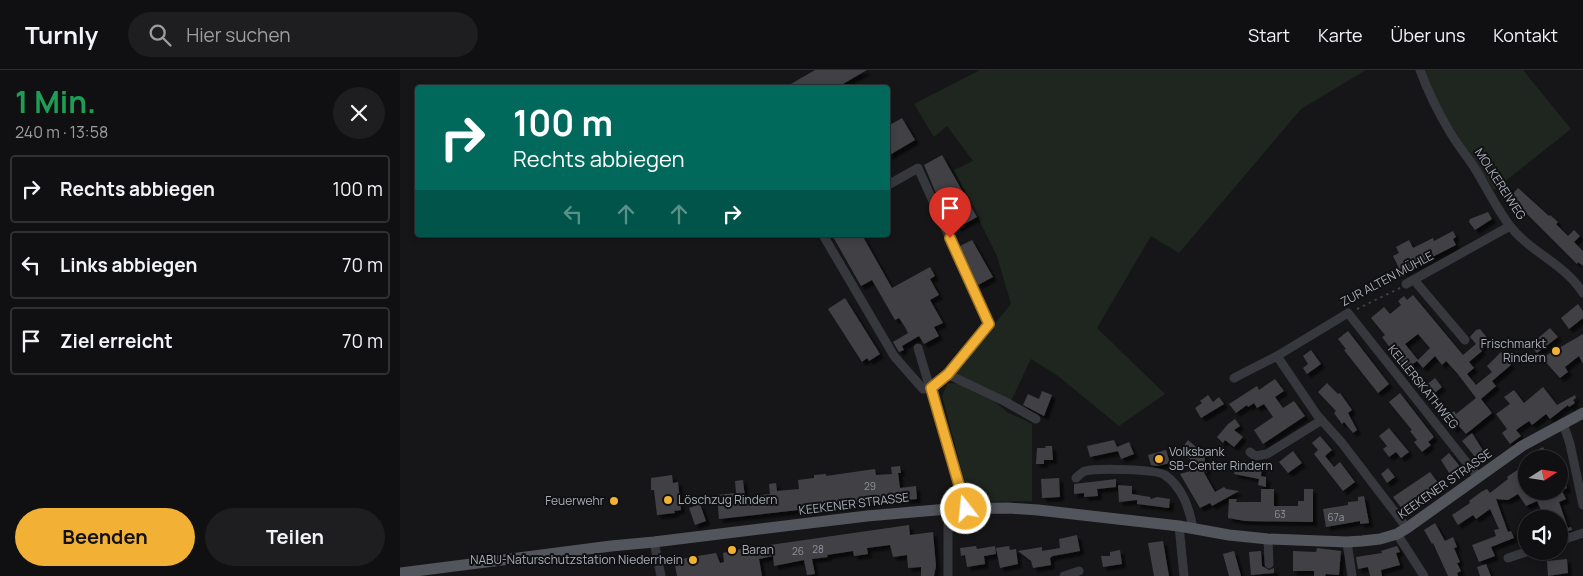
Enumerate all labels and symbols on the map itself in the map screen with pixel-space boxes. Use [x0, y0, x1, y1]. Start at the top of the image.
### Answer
street label: MOLKEREIWEG [1471, 145, 1530, 223]
pin [929, 187, 971, 238]
street label: ZUR ALTEN MÜHLE [1337, 247, 1436, 310]
place label: Frischmarkt Rindern [1481, 335, 1546, 366]
street label: KELLERSKATHWEG [1384, 341, 1463, 433]
marker: Frischmarkt Rindern [1550, 345, 1562, 357]
place label: Volksbank SB-Center Rindern [1169, 443, 1273, 474]
street label: KEEKENER STRASSE [1394, 445, 1495, 522]
north arrow [1518, 450, 1568, 500]
marker: Volksbank SB-Center Rindern [1153, 453, 1165, 465]
house number: 29 [864, 479, 876, 493]
position arrow [939, 482, 991, 534]
street label: KEEKENER STRASSE [798, 488, 910, 519]
place label: Löschzug Rindern [678, 491, 777, 508]
place label: Feuerwehr [545, 492, 605, 509]
marker: Löschzug Rindern [662, 494, 674, 506]
marker: Feuerwehr [608, 495, 620, 507]
house number: 63 [1274, 507, 1286, 521]
house number: 67a [1328, 510, 1344, 524]
place label: Baran [742, 541, 774, 558]
house number: 28 [812, 542, 824, 556]
marker: Baran [726, 544, 738, 556]
house number: 26 [792, 544, 804, 558]
place label: NABU-Naturschutzstation Niederrhein [470, 551, 683, 568]
marker: NABU-Naturschutzstation Niederrhein [687, 554, 699, 566]

